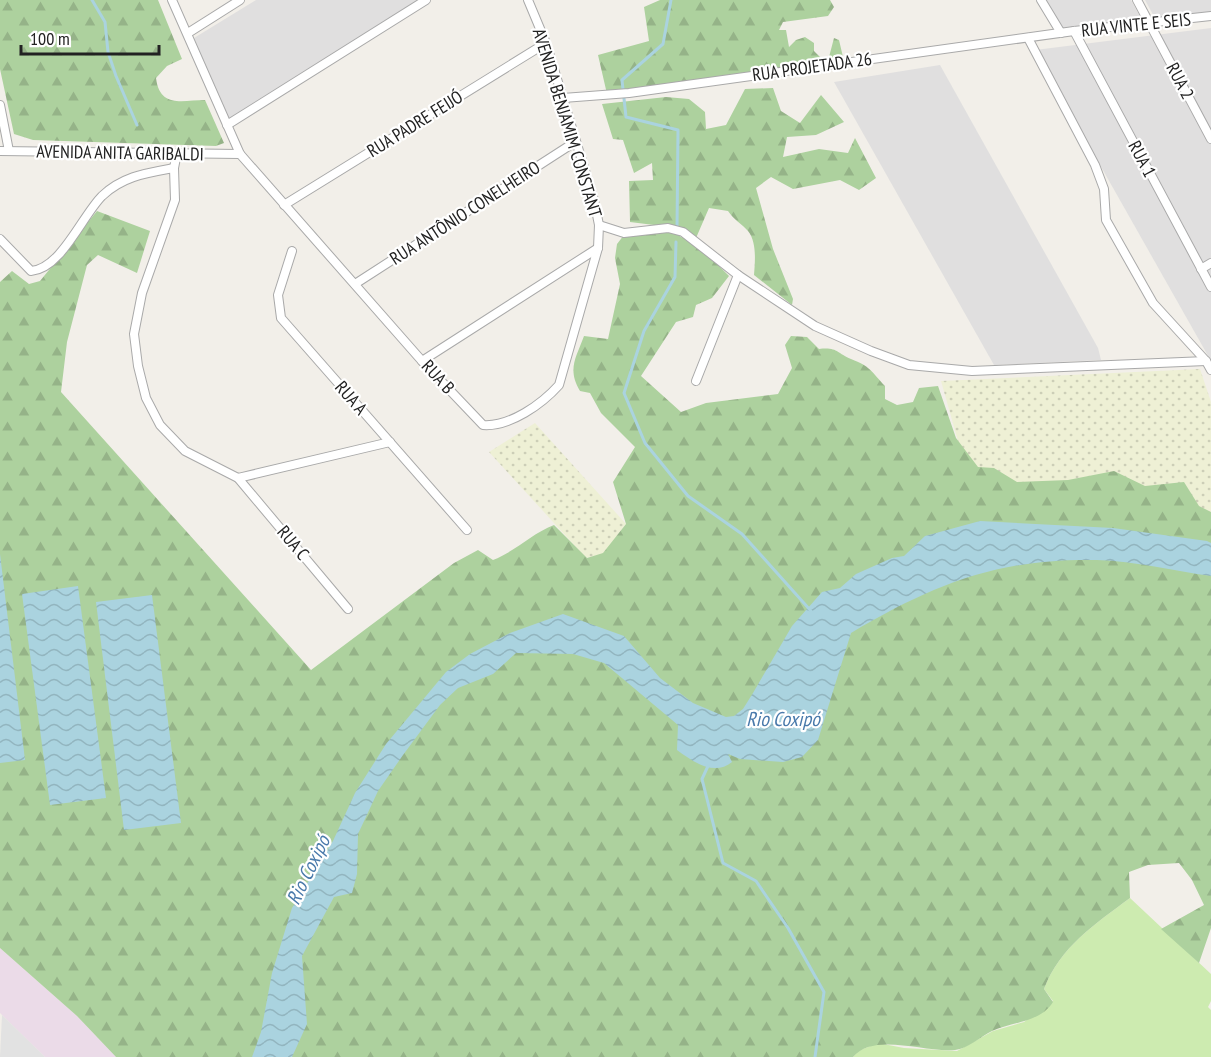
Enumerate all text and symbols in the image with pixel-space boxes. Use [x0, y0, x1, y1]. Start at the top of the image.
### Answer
street label: RUA VINTE E SEIS [1080, 7, 1192, 42]
scale bar [21, 18, 159, 56]
street label: AVENIDA BENJAMIM CONSTANT [528, 25, 607, 220]
text: 100 m [30, 27, 70, 50]
street label: RUA PROJETADA 26 [751, 47, 873, 86]
street label: RUA 2 [1161, 59, 1199, 103]
street label: RUA PADRE FEIJÓ [363, 85, 467, 162]
street label: RUA 1 [1123, 137, 1161, 181]
street label: AVENIDA ANITA GARIBALDI [36, 140, 204, 165]
street label: RUA ANTÔNIO CONELHEIRO [385, 155, 544, 270]
street label: RUA B [417, 355, 460, 398]
street label: RUA A [330, 376, 373, 420]
street label: RUA C [272, 521, 314, 565]
water label: Rio Coxipó [746, 706, 821, 732]
water label: Rio Coxipó [280, 830, 336, 909]

